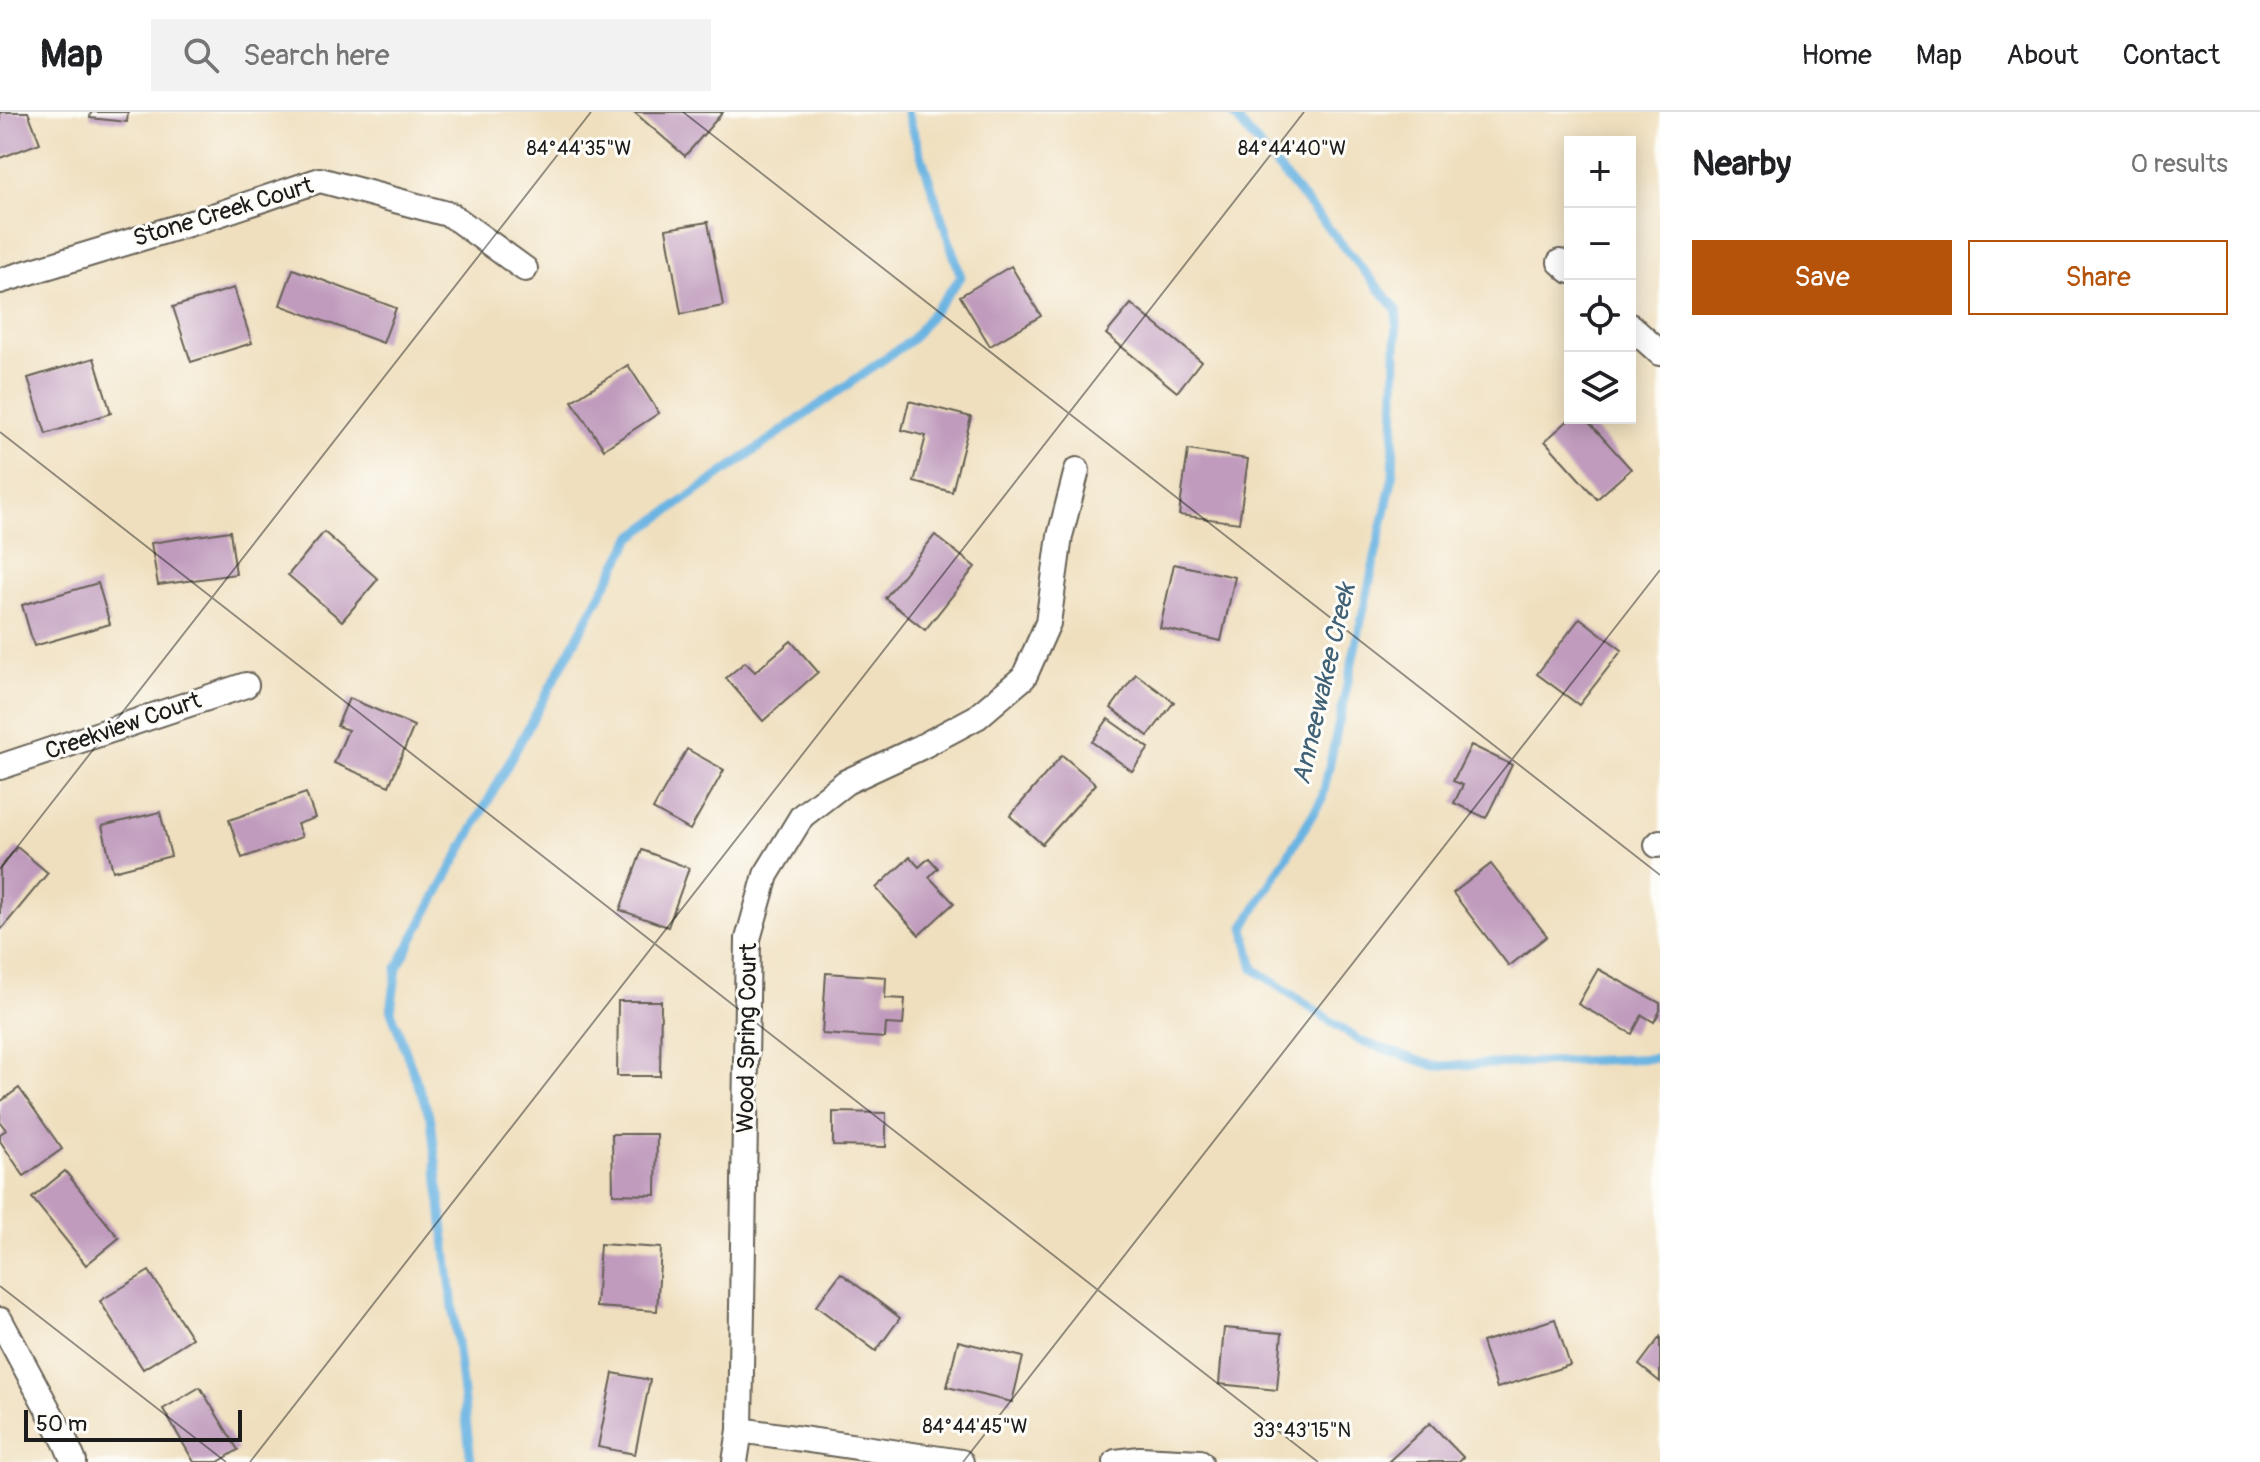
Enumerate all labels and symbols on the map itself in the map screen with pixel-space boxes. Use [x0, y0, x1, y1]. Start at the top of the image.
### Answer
text: 84°44'35"W [527, 136, 631, 161]
text: 84°44'40"W [1238, 136, 1346, 161]
street label: Stone Creek Court [129, 171, 317, 253]
water label: Anneewakee Creek [1285, 578, 1363, 787]
street label: Creekview Court [41, 686, 205, 766]
street label: Wood Spring Court [731, 942, 763, 1133]
scale bar [24, 1406, 242, 1442]
text: 84°44'45"W [922, 1414, 1028, 1439]
text: 33°43'15"N [1253, 1418, 1351, 1443]

